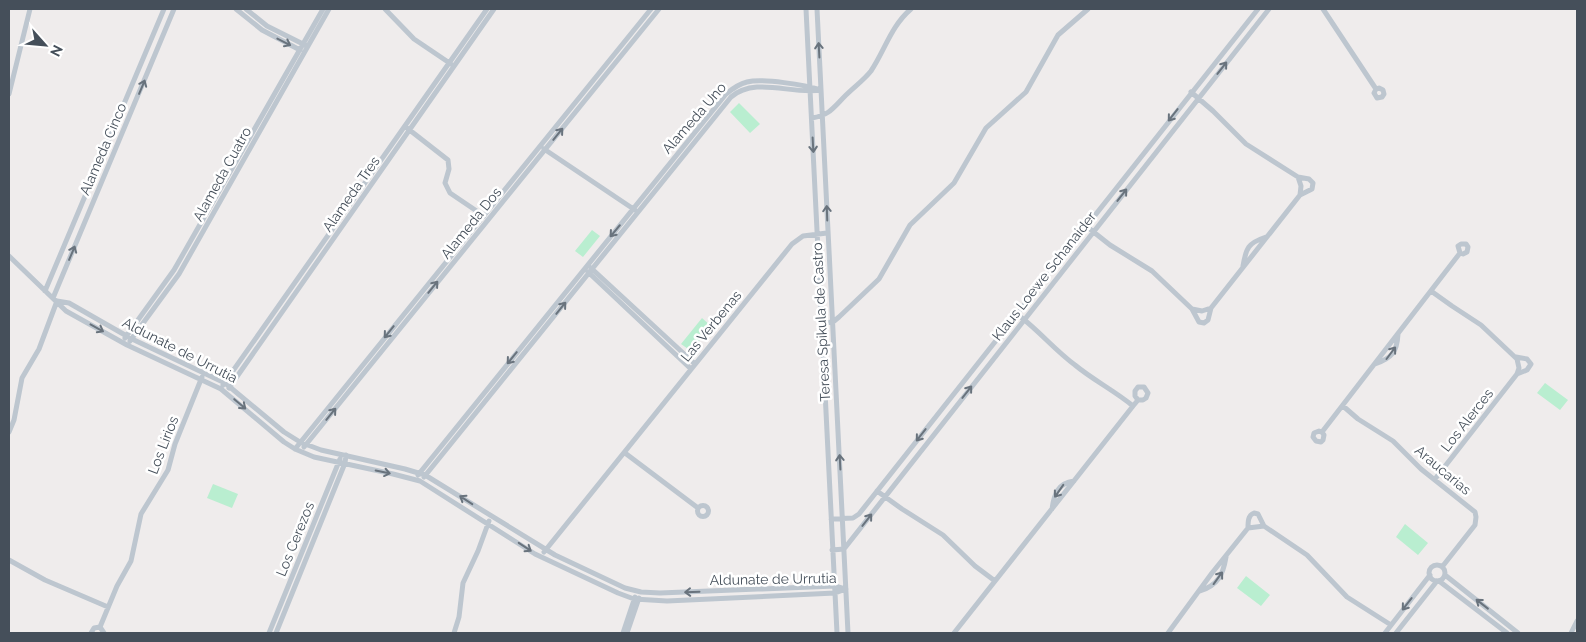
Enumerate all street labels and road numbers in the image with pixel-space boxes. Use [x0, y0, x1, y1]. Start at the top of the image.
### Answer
street label: Alameda Uno [659, 79, 729, 157]
street label: Alameda Cinco [76, 100, 130, 198]
street label: Alameda Cuatro [190, 124, 254, 224]
street label: Alameda Tres [319, 153, 383, 235]
street label: Alameda Dos [437, 184, 505, 262]
street label: Klaus Loewe Schanaider [989, 208, 1099, 344]
street label: Teresa Spikula de Castro [809, 242, 833, 402]
street label: Las Verbenas [677, 287, 745, 365]
street label: Aldunate de Urrutia [120, 314, 240, 386]
street label: Los Alerces [1438, 385, 1497, 454]
street label: Los Lirios [145, 413, 181, 476]
street label: Araucarias [1412, 442, 1474, 498]
street label: Los Cerezos [273, 499, 317, 579]
street label: Aldunate de Urrutia [709, 570, 837, 588]

